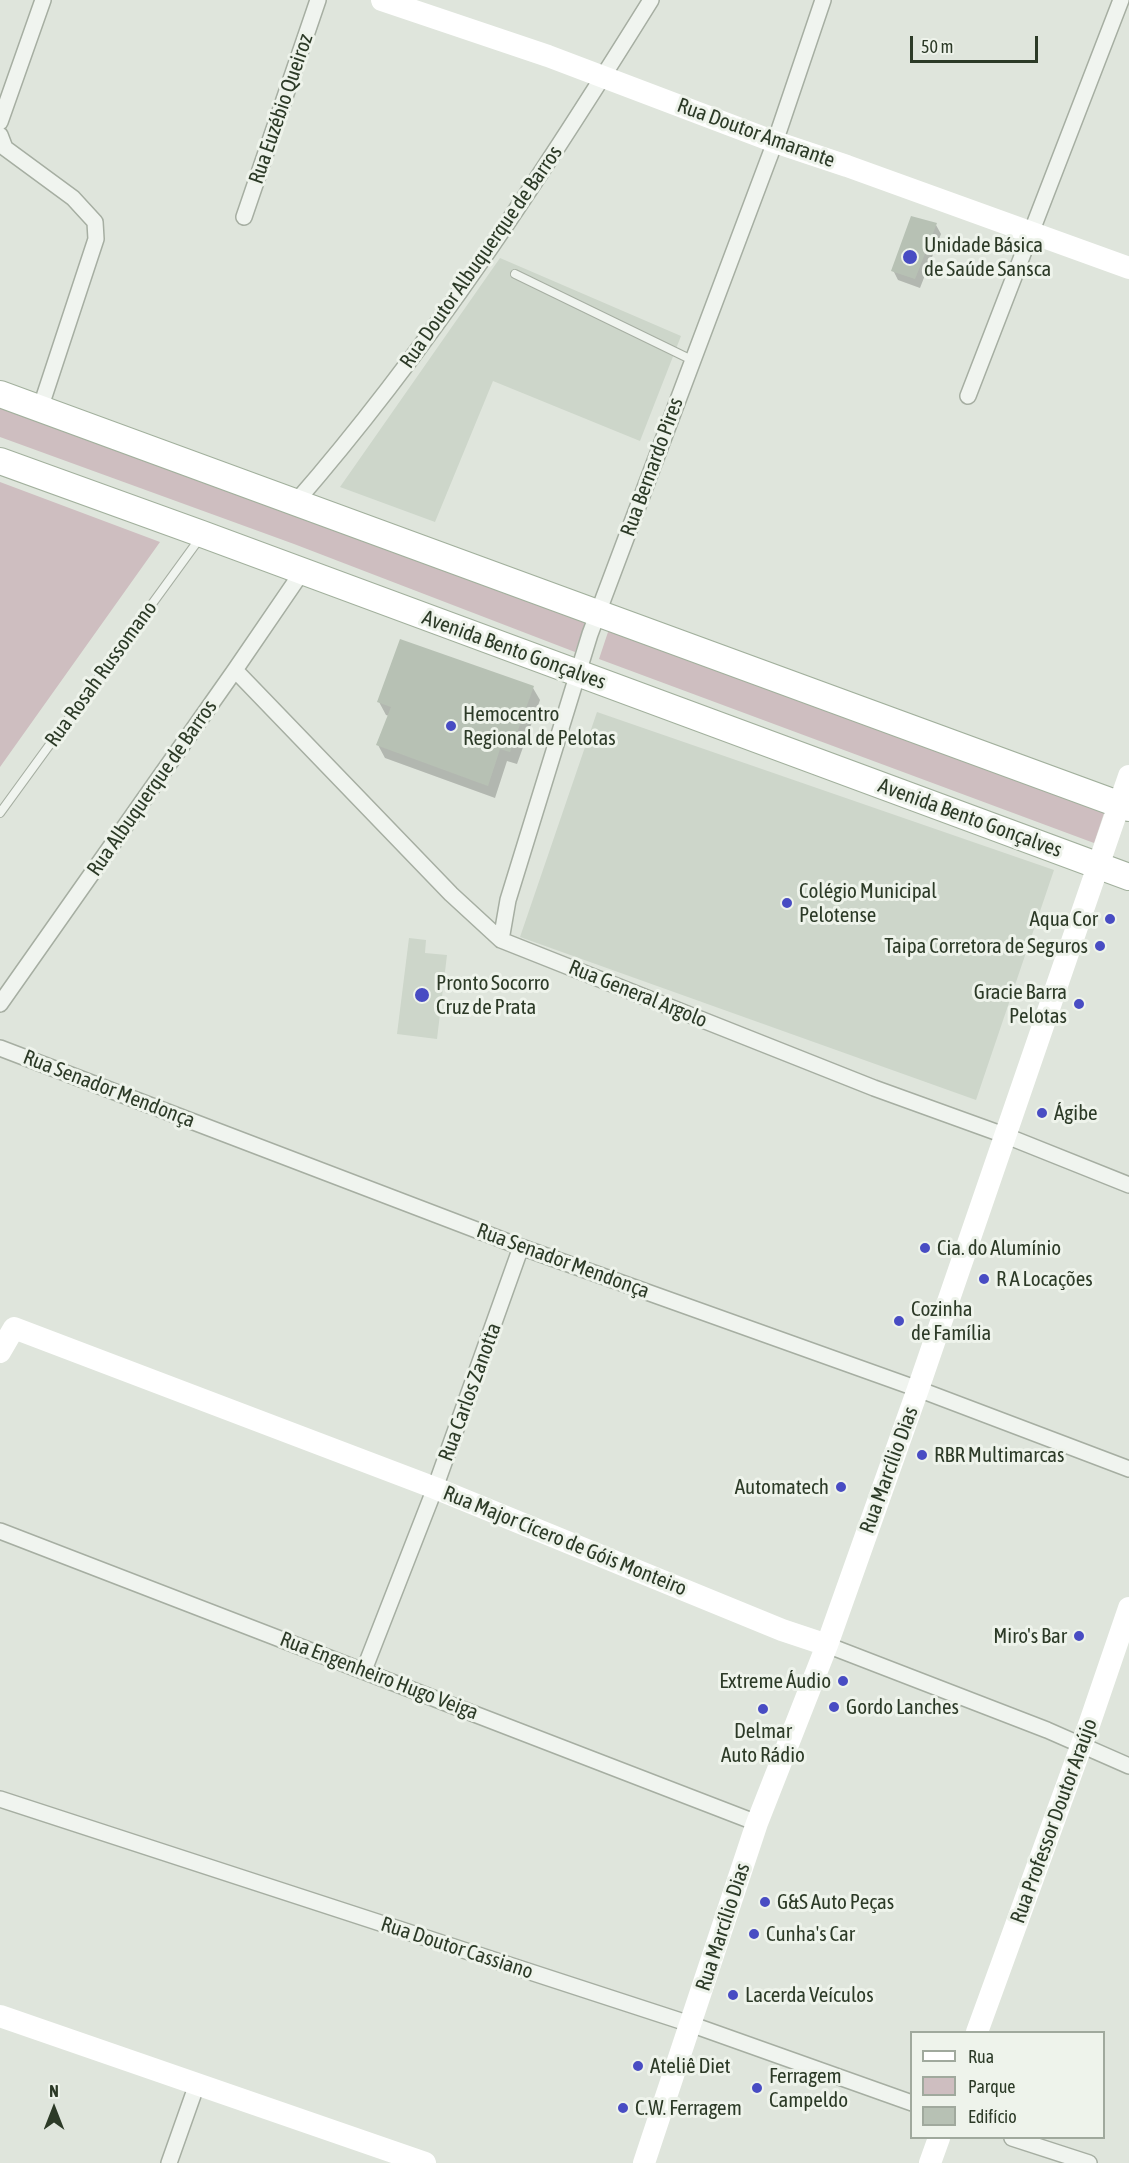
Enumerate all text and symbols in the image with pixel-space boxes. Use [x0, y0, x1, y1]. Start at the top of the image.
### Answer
scale bar [913, 24, 1040, 62]
street label: Rua Euzébio Queiroz [244, 31, 318, 187]
text: 50 m [921, 36, 953, 57]
street label: Rua Doutor Amarante [674, 93, 838, 173]
street label: Rua Doutor Albuquerque de Barros [394, 141, 568, 373]
place label: Unidade Básica de Saúde Sansca [924, 232, 1051, 282]
marker: Unidade Básica de Saúde Sansca [901, 248, 919, 266]
street label: Rua Bernardo Pires [615, 394, 689, 540]
street label: Rua Rosah Russomano [40, 596, 162, 752]
street label: Avenida Bento Gonçalves [419, 605, 609, 695]
street label: Rua Albuquerque de Barros [82, 695, 222, 881]
place label: Hemocentro Regional de Pelotas [463, 701, 616, 751]
marker: Hemocentro Regional de Pelotas [444, 719, 458, 733]
street label: Avenida Bento Gonçalves [875, 773, 1065, 863]
place label: Colégio Municipal Pelotense [799, 878, 937, 928]
marker: Colégio Municipal Pelotense [780, 896, 794, 910]
place label: Aqua Cor [1029, 906, 1098, 932]
marker: Aqua Cor [1103, 912, 1117, 926]
place label: Taipa Corretora de Seguros [884, 933, 1088, 959]
marker: Taipa Corretora de Seguros [1093, 939, 1107, 953]
street label: Rua General Argolo [565, 955, 711, 1033]
place label: Pronto Socorro Cruz de Prata [436, 970, 550, 1020]
place label: Gracie Barra Pelotas [974, 979, 1067, 1029]
marker: Pronto Socorro Cruz de Prata [413, 986, 431, 1004]
marker: Gracie Barra Pelotas [1072, 997, 1086, 1011]
street label: Rua Senador Mendonça [20, 1045, 198, 1133]
place label: Ágibe [1054, 1100, 1098, 1126]
marker: Ágibe [1035, 1106, 1049, 1120]
street label: Rua Senador Mendonça [473, 1218, 653, 1304]
place label: Cia. do Alumínio [937, 1235, 1061, 1261]
marker: Cia. do Alumínio [918, 1241, 932, 1255]
place label: R A Locações [996, 1266, 1093, 1292]
marker: R A Locações [977, 1272, 991, 1286]
place label: Cozinha de Família [911, 1296, 991, 1346]
marker: Cozinha de Família [892, 1314, 906, 1328]
street label: Rua Carlos Zanotta [433, 1319, 507, 1465]
street label: Rua Marcílio Dias [854, 1403, 924, 1537]
place label: RBR Multimarcas [934, 1442, 1065, 1468]
marker: RBR Multimarcas [915, 1448, 929, 1462]
place label: Automatech [735, 1474, 829, 1500]
marker: Automatech [834, 1480, 848, 1494]
street label: Rua Major Cícero de Góis Monteiro [440, 1481, 690, 1601]
place label: Miro's Bar [993, 1623, 1067, 1649]
street label: Rua Engenheiro Hugo Veiga [276, 1627, 482, 1725]
marker: Miro's Bar [1072, 1629, 1086, 1643]
place label: Extreme Áudio [719, 1668, 831, 1694]
marker: Extreme Áudio [836, 1674, 850, 1688]
place label: Gordo Lanches [846, 1694, 959, 1720]
marker: Gordo Lanches [827, 1700, 841, 1714]
marker: Delmar Auto Rádio [756, 1702, 770, 1716]
street label: Rua Professor Doutor Araújo [1005, 1715, 1103, 1927]
place label: Delmar Auto Rádio [721, 1718, 805, 1768]
street label: Rua Marcílio Dias [690, 1860, 756, 1994]
place label: G&S Auto Peças [777, 1889, 894, 1915]
marker: G&S Auto Peças [758, 1895, 772, 1909]
street label: Rua Doutor Cassiano [378, 1912, 536, 1984]
place label: Cunha's Car [766, 1921, 855, 1947]
marker: Cunha's Car [747, 1927, 761, 1941]
place label: Lacerda Veículos [745, 1982, 874, 2008]
marker: Lacerda Veículos [726, 1988, 740, 2002]
legend [910, 2031, 1105, 2139]
text: Rua [968, 2046, 994, 2067]
place label: Ateliê Diet [650, 2053, 731, 2079]
marker: Ateliê Diet [631, 2059, 645, 2073]
place label: Ferragem Campeldo [769, 2063, 848, 2113]
text: Parque [968, 2076, 1016, 2097]
north arrow [24, 2079, 84, 2139]
marker: Ferragem Campeldo [750, 2081, 764, 2095]
text: N [49, 2082, 59, 2100]
place label: C.W. Ferragem [635, 2095, 742, 2121]
marker: C.W. Ferragem [616, 2101, 630, 2115]
text: Edifício [968, 2106, 1017, 2127]

